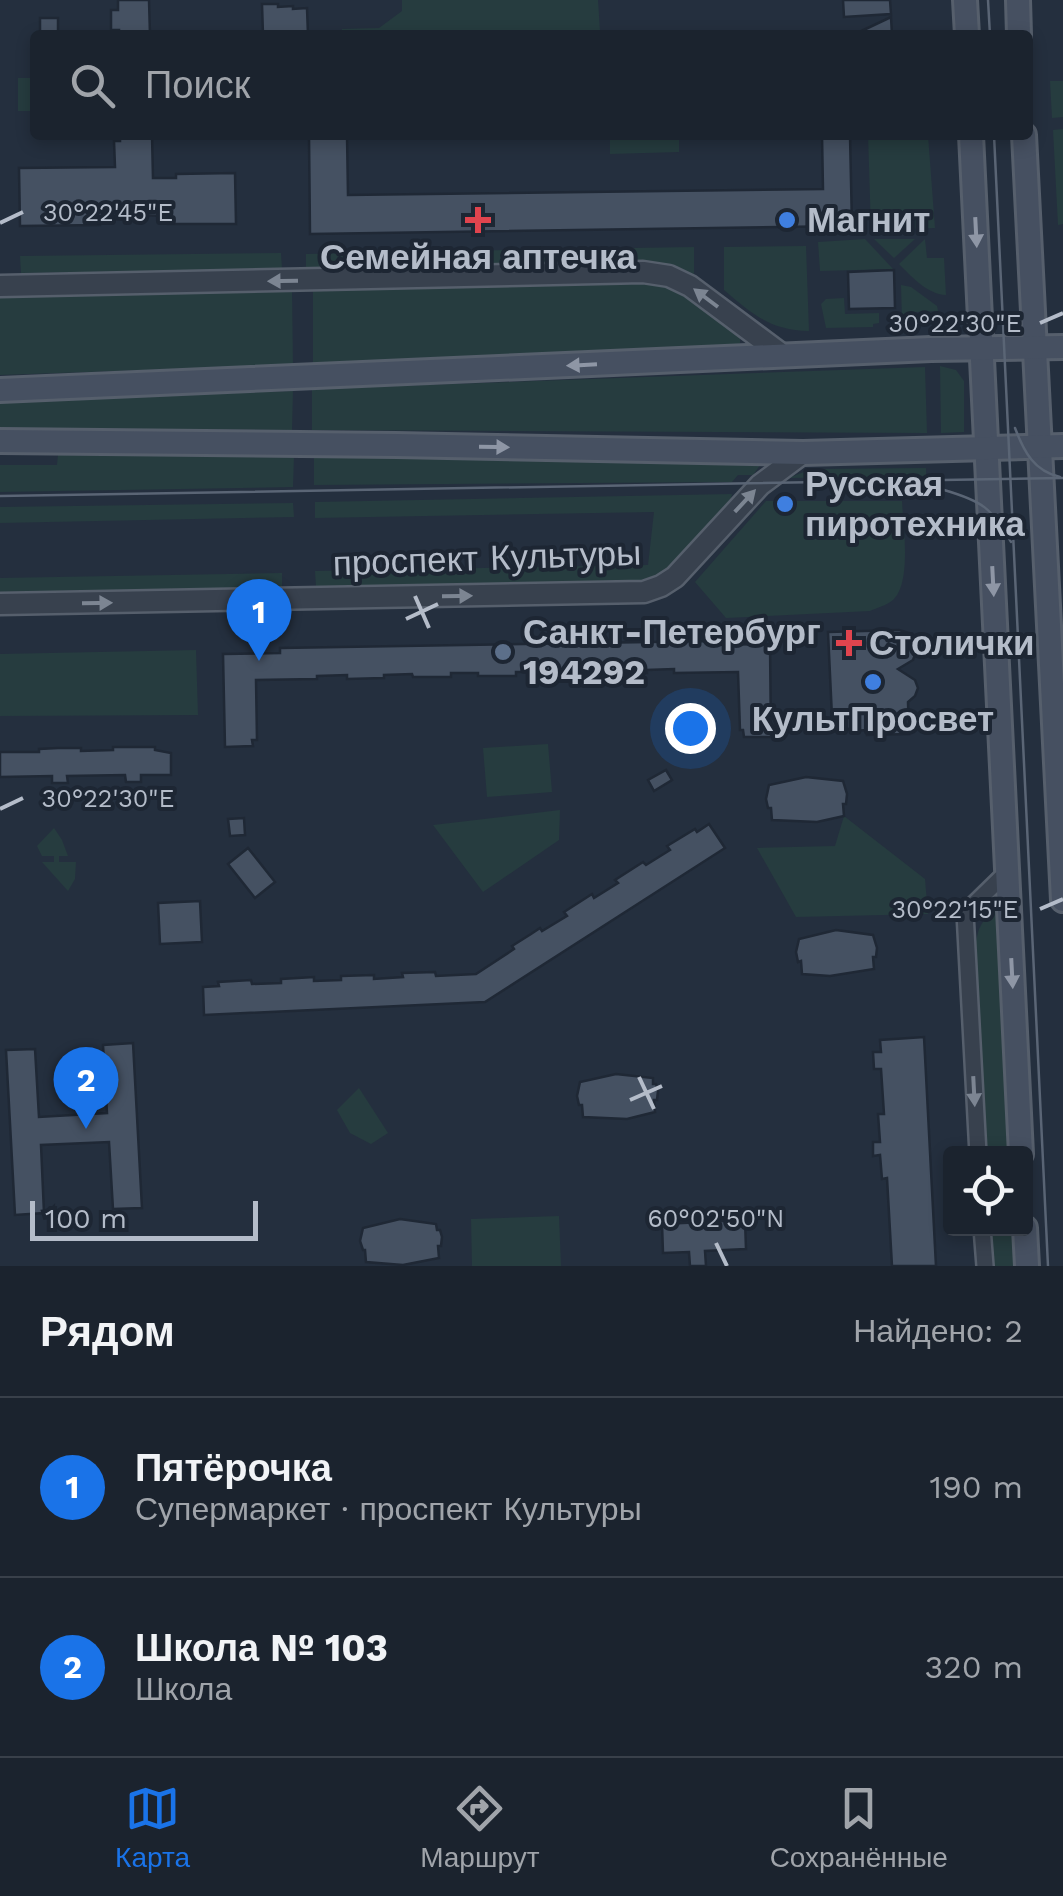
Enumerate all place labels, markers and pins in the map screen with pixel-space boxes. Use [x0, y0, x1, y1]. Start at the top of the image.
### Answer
place label: Магнит [807, 199, 930, 241]
marker: Семейная аптечка [467, 209, 489, 231]
marker: Магнит [776, 209, 798, 231]
place label: Семейная аптечка [320, 236, 636, 278]
place label: Русская пиротехника [805, 463, 1025, 545]
marker: Русская пиротехника [774, 493, 796, 515]
pin: 1 [226, 578, 292, 661]
place label: Санкт-Петербург 194292 [523, 611, 821, 693]
place label: Столички [869, 622, 1035, 664]
marker: Столички [838, 632, 860, 654]
marker: Санкт-Петербург 194292 [492, 641, 514, 663]
marker: КультПросвет [862, 671, 884, 693]
place label: КультПросвет [752, 698, 994, 740]
pin: 2 [54, 1046, 118, 1129]

